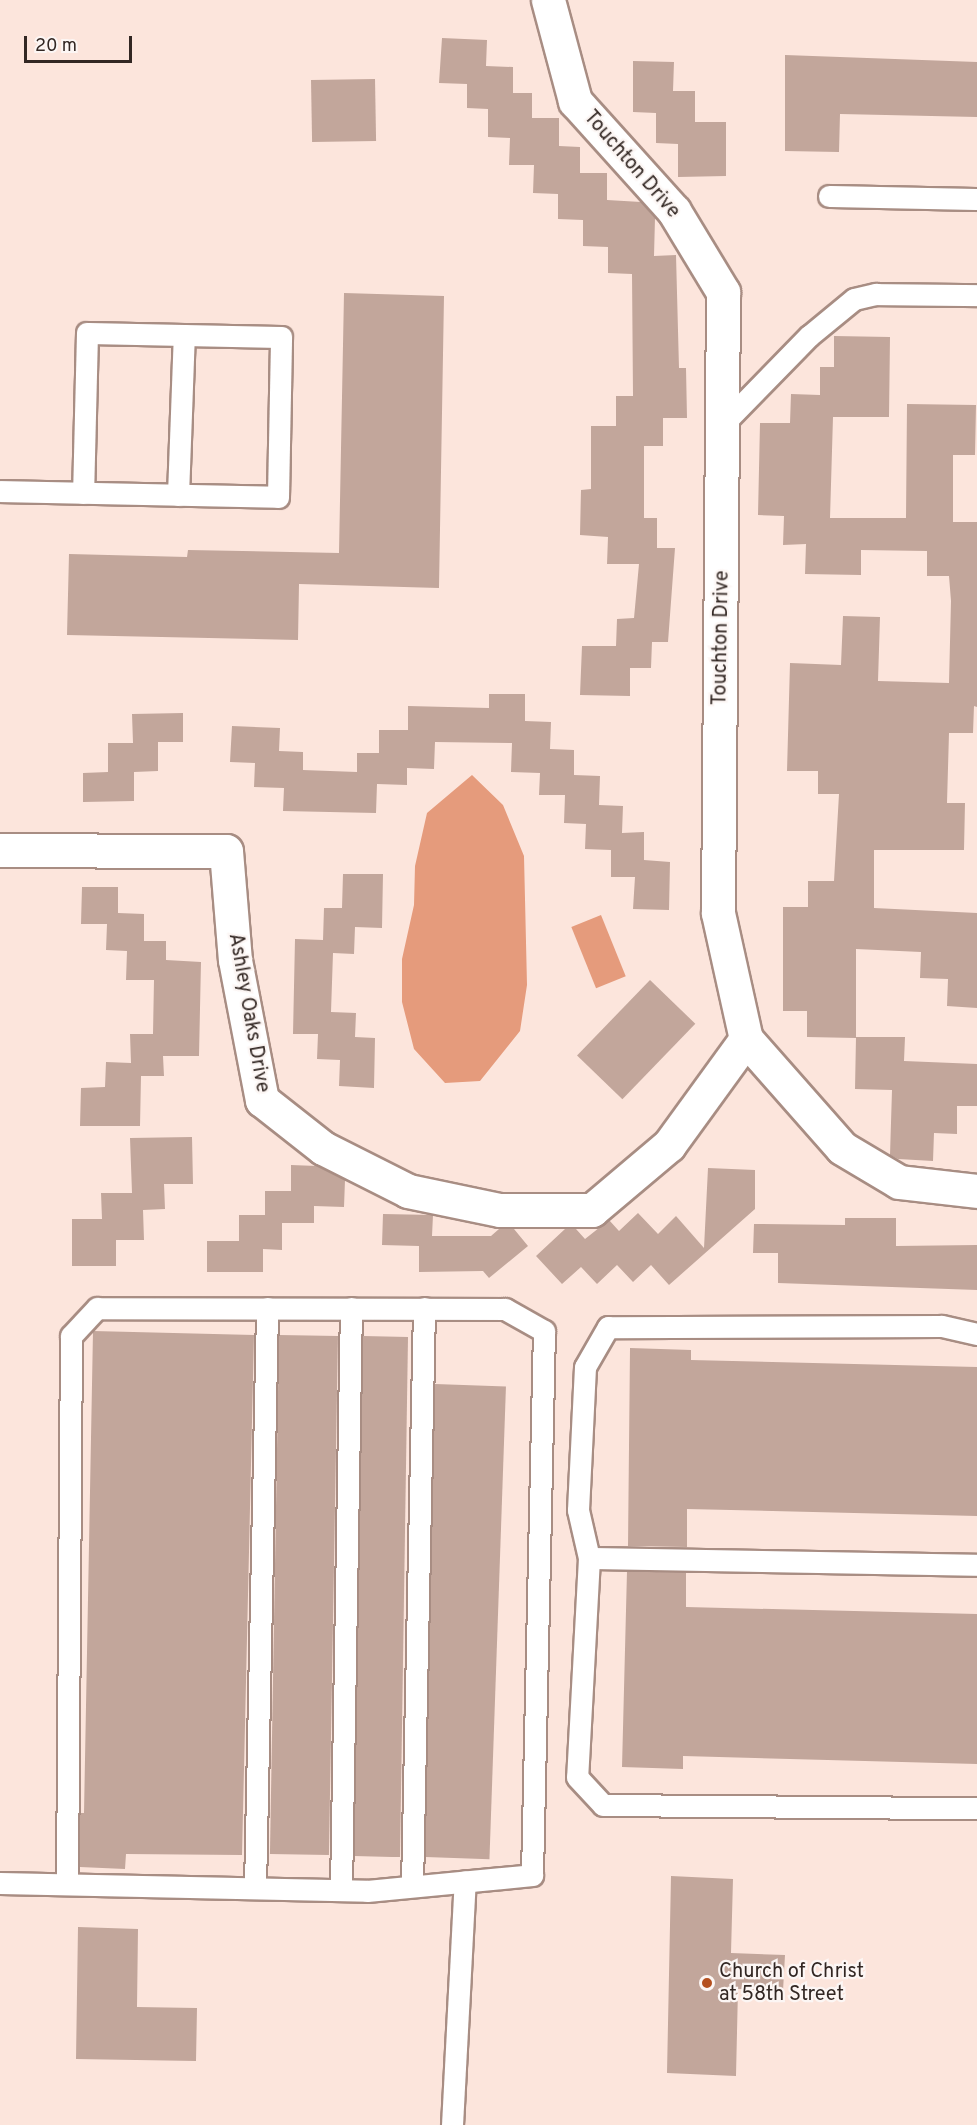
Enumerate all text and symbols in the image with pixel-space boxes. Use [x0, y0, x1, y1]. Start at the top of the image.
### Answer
scale bar [27, 24, 135, 62]
text: 20 m [35, 35, 77, 58]
street label: Touchton Drive [578, 106, 684, 224]
street label: Touchton Drive [709, 570, 735, 706]
street label: Ashley Oaks Drive [222, 931, 274, 1095]
place label: Church of Christ at 58th Street [719, 1960, 864, 2007]
marker: Church of Christ at 58th Street [700, 1976, 714, 1990]

